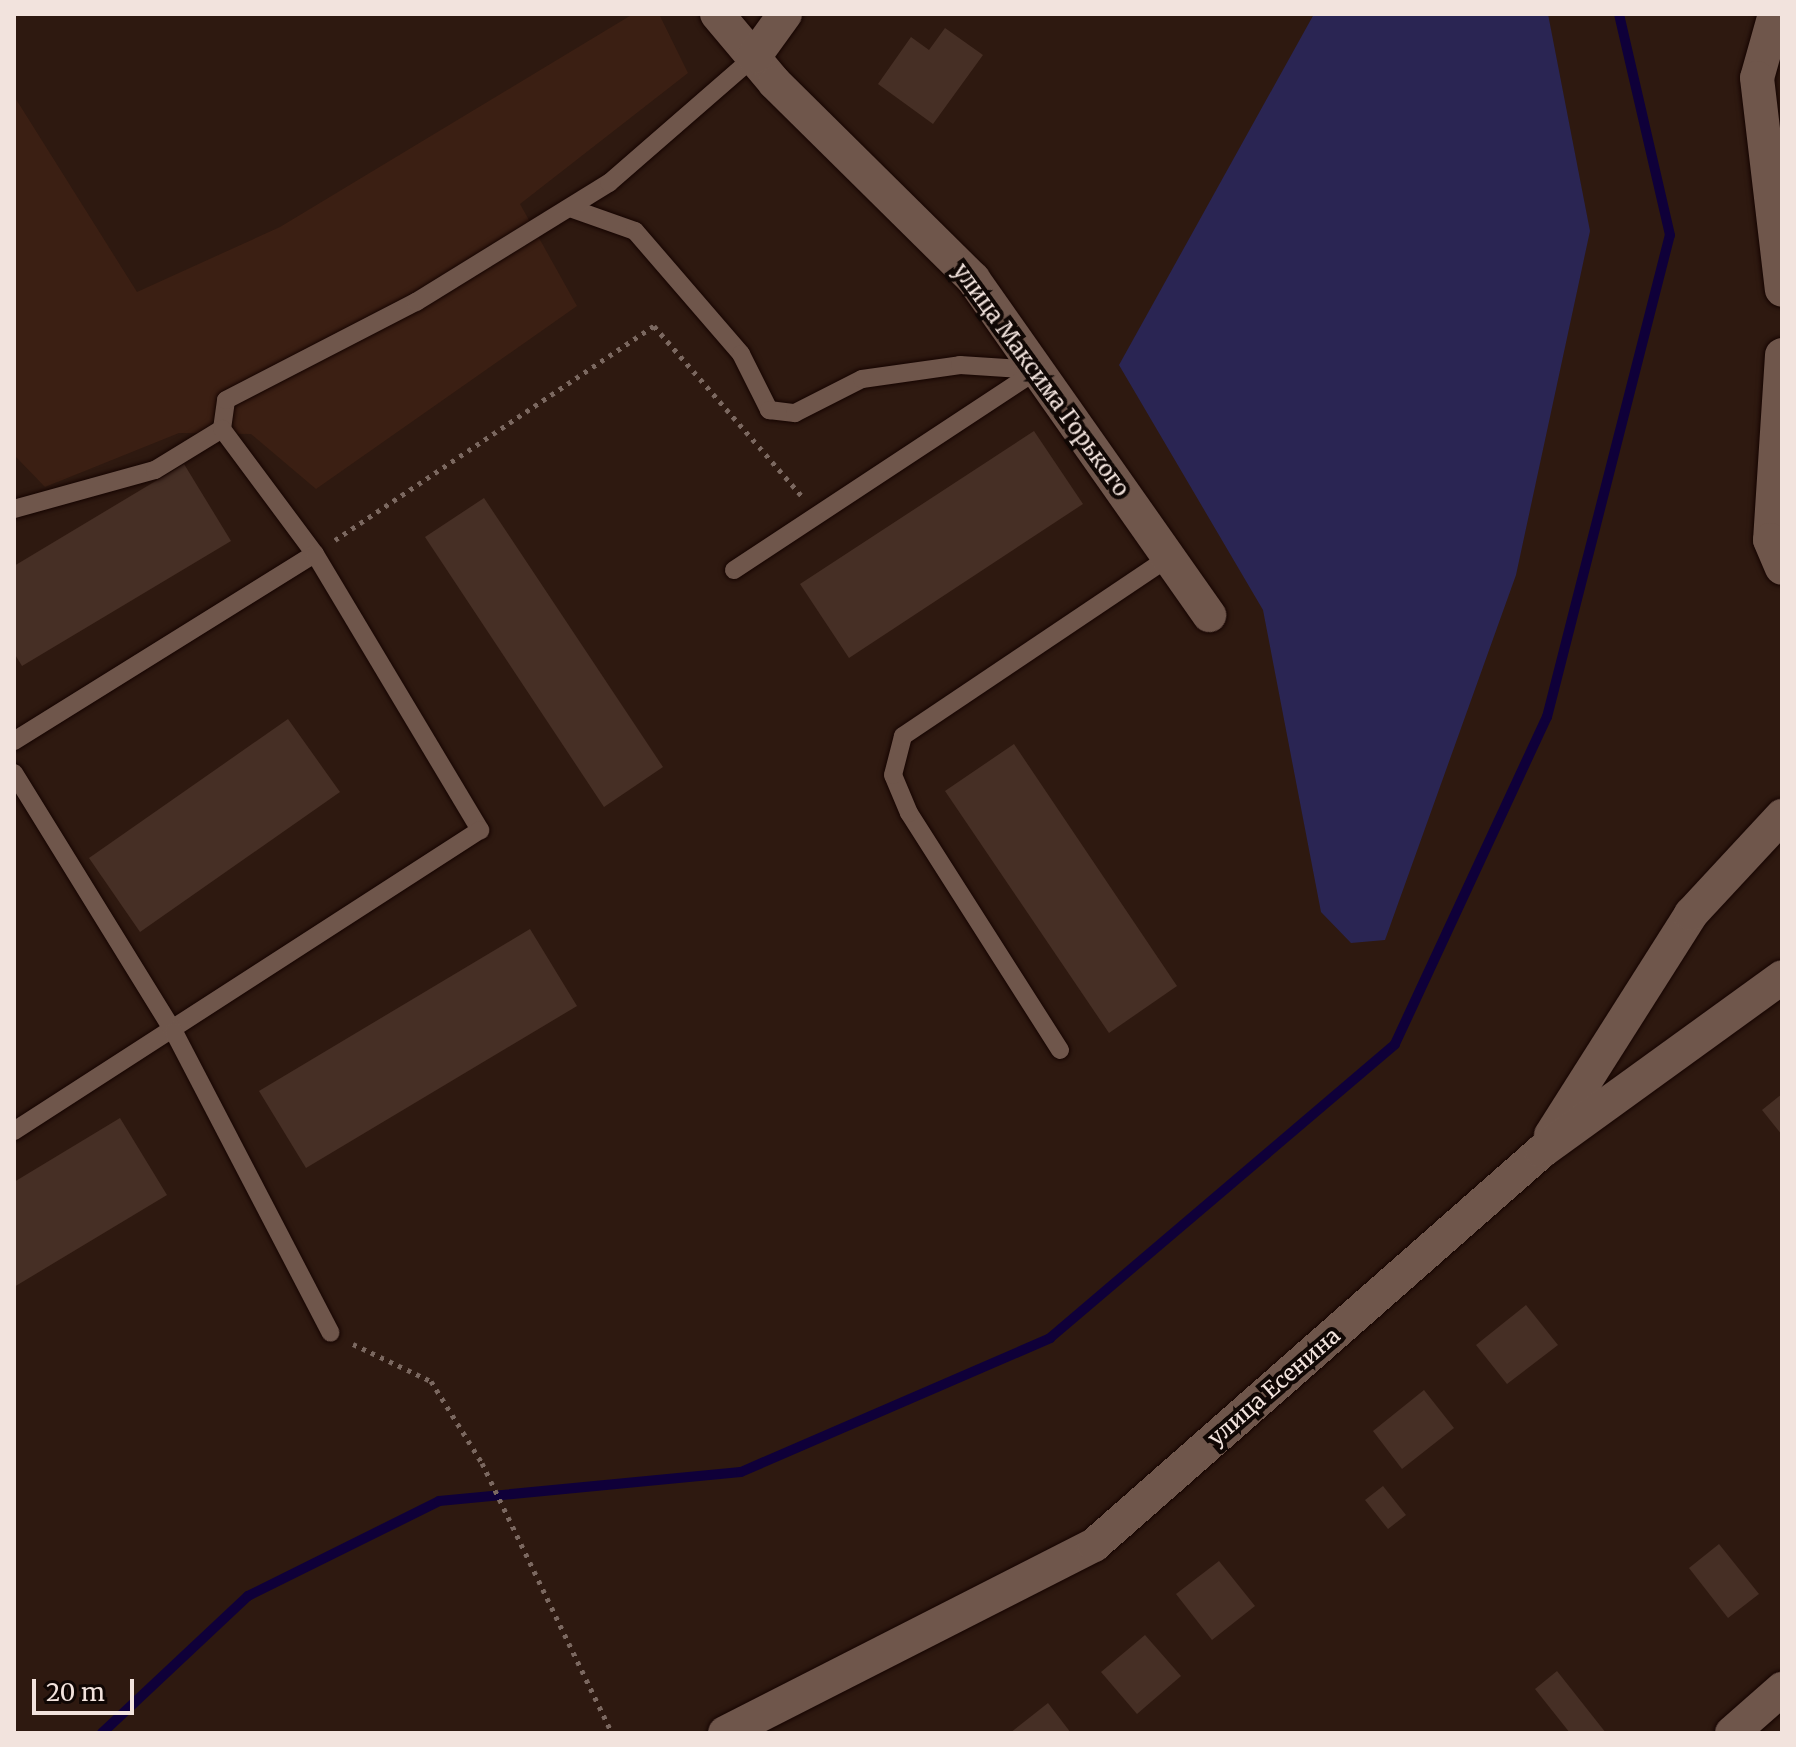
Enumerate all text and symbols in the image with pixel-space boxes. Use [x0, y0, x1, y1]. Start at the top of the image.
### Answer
street label: улица Максима Горького [948, 258, 1134, 502]
street label: улица Есенина [1203, 1323, 1345, 1451]
scale bar [36, 1663, 138, 1713]
text: 20 m [46, 1677, 105, 1708]

